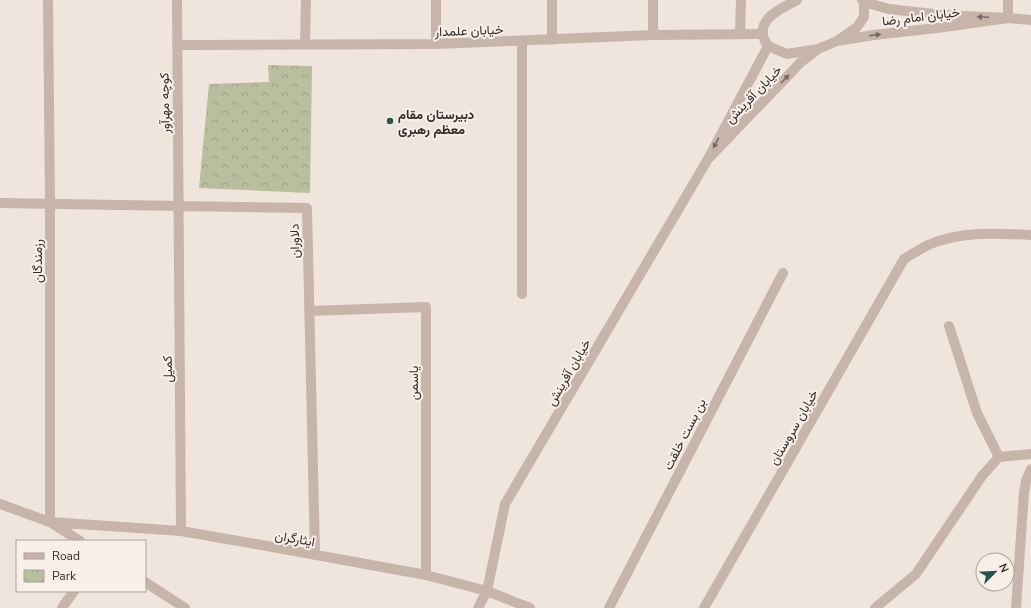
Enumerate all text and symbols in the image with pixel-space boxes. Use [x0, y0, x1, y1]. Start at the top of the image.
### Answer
street label: خیابان امام رضا [881, 3, 961, 31]
one-way arrow [976, 14, 989, 20]
street label: خیابان علمدار [433, 21, 504, 41]
one-way arrow [869, 32, 881, 38]
street label: خیابان آفرینش [721, 61, 786, 128]
street label: کوچه مهرآور [155, 72, 175, 135]
one-way arrow [780, 74, 790, 84]
place label: دبیرستان مقام معظم رهبری [398, 106, 474, 139]
marker: دبیرستان مقام معظم رهبری [385, 116, 395, 126]
one-way arrow [713, 137, 719, 148]
street label: دلاوران [286, 223, 304, 259]
street label: رزمندگان [29, 239, 47, 283]
street label: خیابان آفرینش [542, 335, 595, 409]
street label: کمیل [159, 355, 177, 383]
street label: یاسمن [405, 366, 423, 400]
street label: خیابان سروستان [765, 386, 823, 469]
street label: بن بست خلقت [659, 395, 711, 473]
street label: ایثارگران [273, 527, 316, 551]
legend [16, 540, 146, 592]
text: Road [52, 548, 80, 564]
north arrow [975, 552, 1015, 592]
text: N [995, 561, 1012, 575]
text: Park [52, 568, 77, 584]

